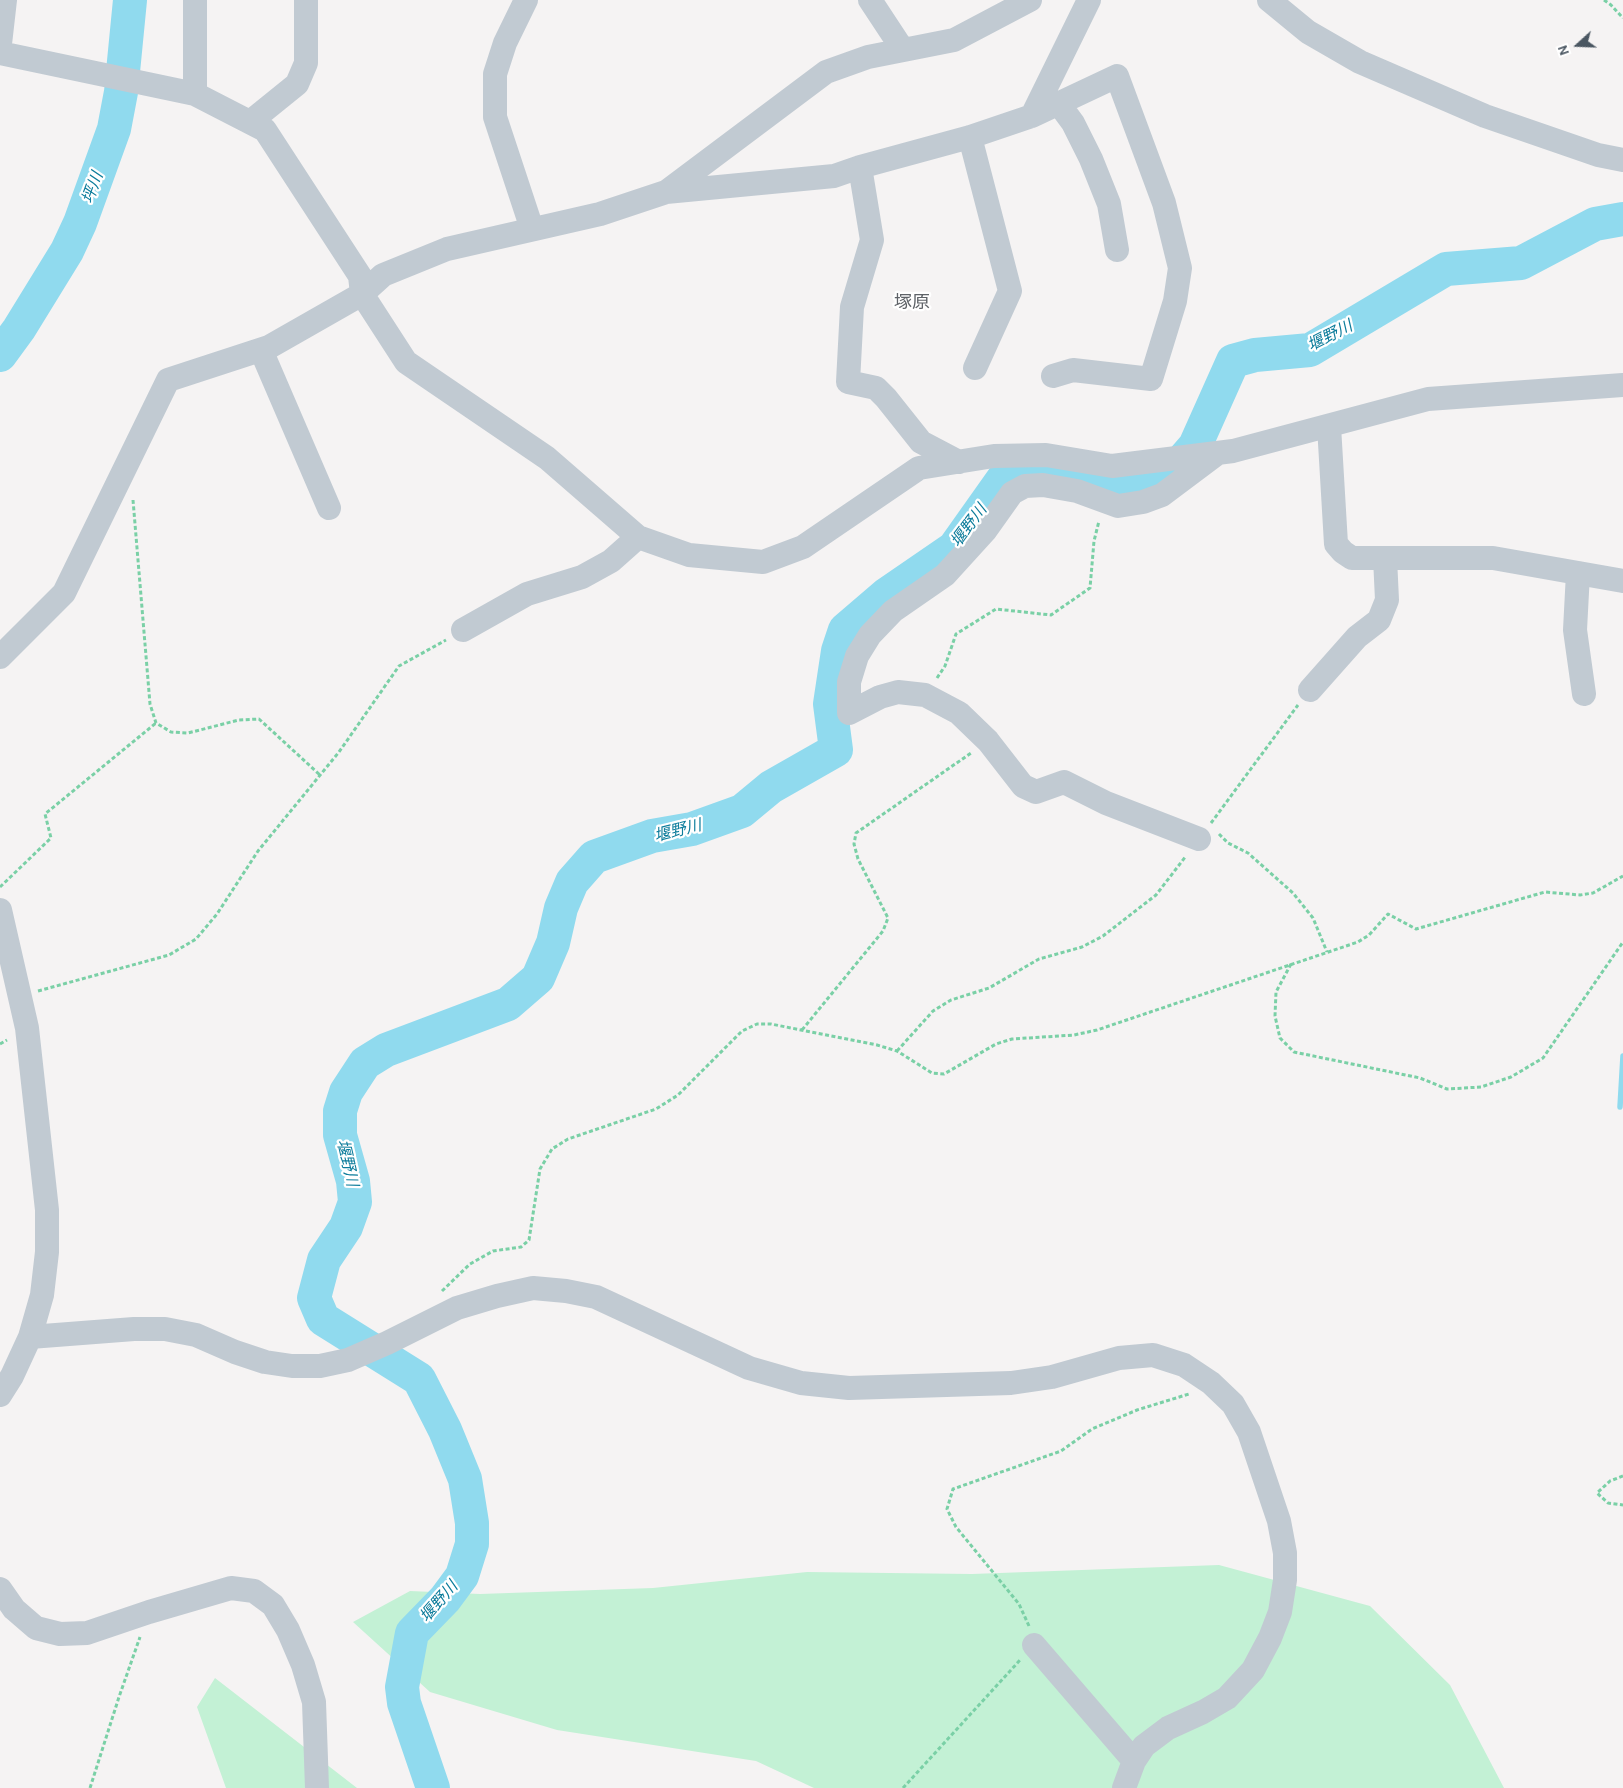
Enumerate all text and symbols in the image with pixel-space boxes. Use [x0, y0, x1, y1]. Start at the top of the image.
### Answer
north arrow [1553, 20, 1603, 70]
text: N [1554, 43, 1573, 58]
water label: 坪川 [79, 170, 107, 206]
district label: 塚原 [894, 292, 930, 314]
water label: 堰野川 [1304, 317, 1356, 355]
water label: 堰野川 [947, 501, 991, 551]
water label: 堰野川 [652, 816, 704, 846]
water label: 堰野川 [332, 1137, 362, 1189]
water label: 堰野川 [416, 1578, 462, 1626]

